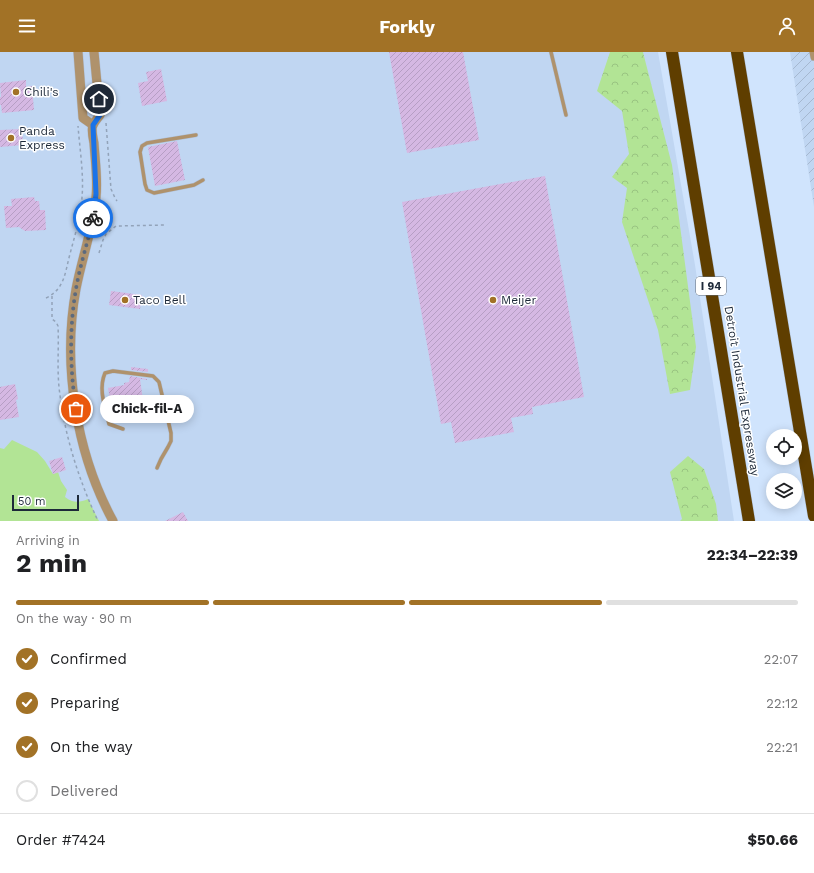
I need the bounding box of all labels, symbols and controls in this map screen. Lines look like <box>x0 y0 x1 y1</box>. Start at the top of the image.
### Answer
icon: menu <box>16 15 38 37</box>
icon: person <box>776 15 798 37</box>
text: Forkly <box>379 16 435 37</box>
pin <box>82 82 116 116</box>
place label: Chili's <box>24 85 59 99</box>
marker: Chili's <box>11 87 21 97</box>
icon: home <box>88 88 110 110</box>
place label: Panda Express <box>19 124 65 152</box>
marker: Panda Express <box>6 133 16 143</box>
courier <box>73 198 113 238</box>
icon: bike <box>82 207 104 229</box>
road number: I 94 <box>696 277 726 295</box>
place label: Taco Bell <box>133 293 186 307</box>
place label: Meijer <box>501 293 536 307</box>
marker: Taco Bell <box>120 295 130 305</box>
marker: Meijer <box>488 295 498 305</box>
street label: Detroit Industrial Expressway <box>722 305 763 478</box>
pin <box>59 392 93 426</box>
callout: Chick-fil-A <box>100 395 194 423</box>
icon: bag <box>65 398 87 420</box>
text: Chick-fil-A <box>112 401 182 416</box>
map controls <box>766 429 802 509</box>
button: locate <box>766 429 802 465</box>
button: layers <box>766 473 802 509</box>
scale bar <box>12 493 79 512</box>
text: 50 m <box>18 495 45 508</box>
text: Arriving in <box>16 533 80 548</box>
text: 22:34–22:39 <box>707 546 798 564</box>
text: 2 min <box>16 548 87 578</box>
text: On the way · 90 m <box>16 611 132 626</box>
icon: check <box>16 648 38 670</box>
text: Confirmed <box>50 650 127 668</box>
text: 22:07 <box>764 652 798 667</box>
icon: check <box>16 692 38 714</box>
text: Preparing <box>50 694 119 712</box>
text: 22:12 <box>766 696 798 711</box>
icon: check <box>16 736 38 758</box>
text: On the way <box>50 738 132 756</box>
text: 22:21 <box>766 740 798 755</box>
text: Delivered <box>50 782 118 800</box>
text: Order #7424 <box>16 831 106 849</box>
text: $50.66 <box>747 831 798 849</box>

